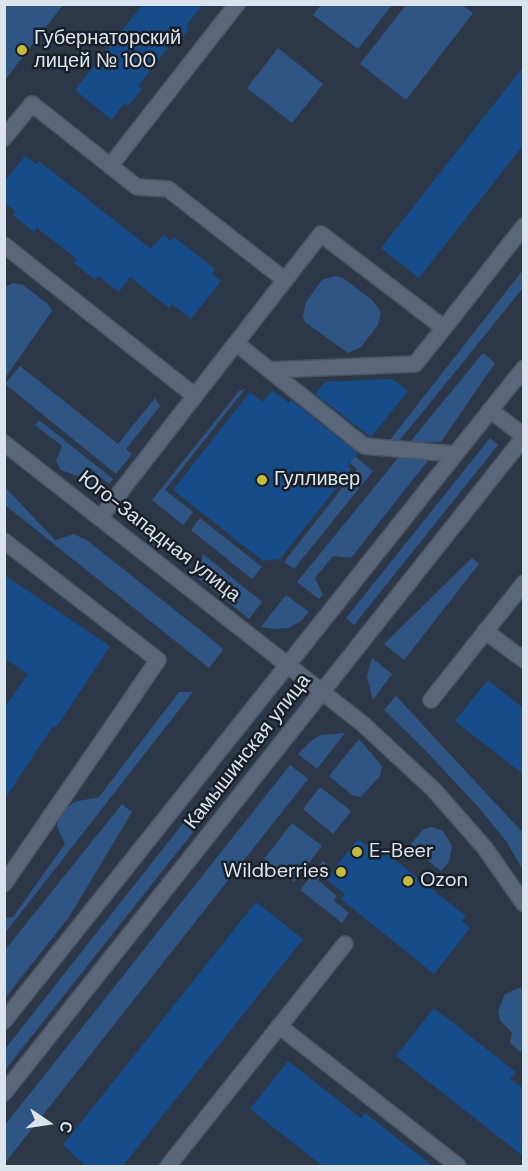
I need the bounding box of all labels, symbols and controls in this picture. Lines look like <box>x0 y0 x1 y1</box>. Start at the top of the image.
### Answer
place label: Губернаторский лицей № 100 <box>34 27 181 74</box>
marker: Губернаторский лицей № 100 <box>15 43 29 57</box>
street label: Юго-Западная улица <box>73 466 245 608</box>
place label: Гулливер <box>274 468 360 492</box>
marker: Гулливер <box>255 473 269 487</box>
street label: Камышинская улица <box>180 670 316 834</box>
place label: E-Beer <box>369 840 433 864</box>
marker: E-Beer <box>350 845 364 859</box>
place label: Wildberries <box>223 860 329 884</box>
marker: Wildberries <box>334 865 348 879</box>
place label: Ozon <box>420 869 468 893</box>
marker: Ozon <box>401 874 415 888</box>
north arrow <box>18 1093 78 1153</box>
text: С <box>54 1119 78 1135</box>

